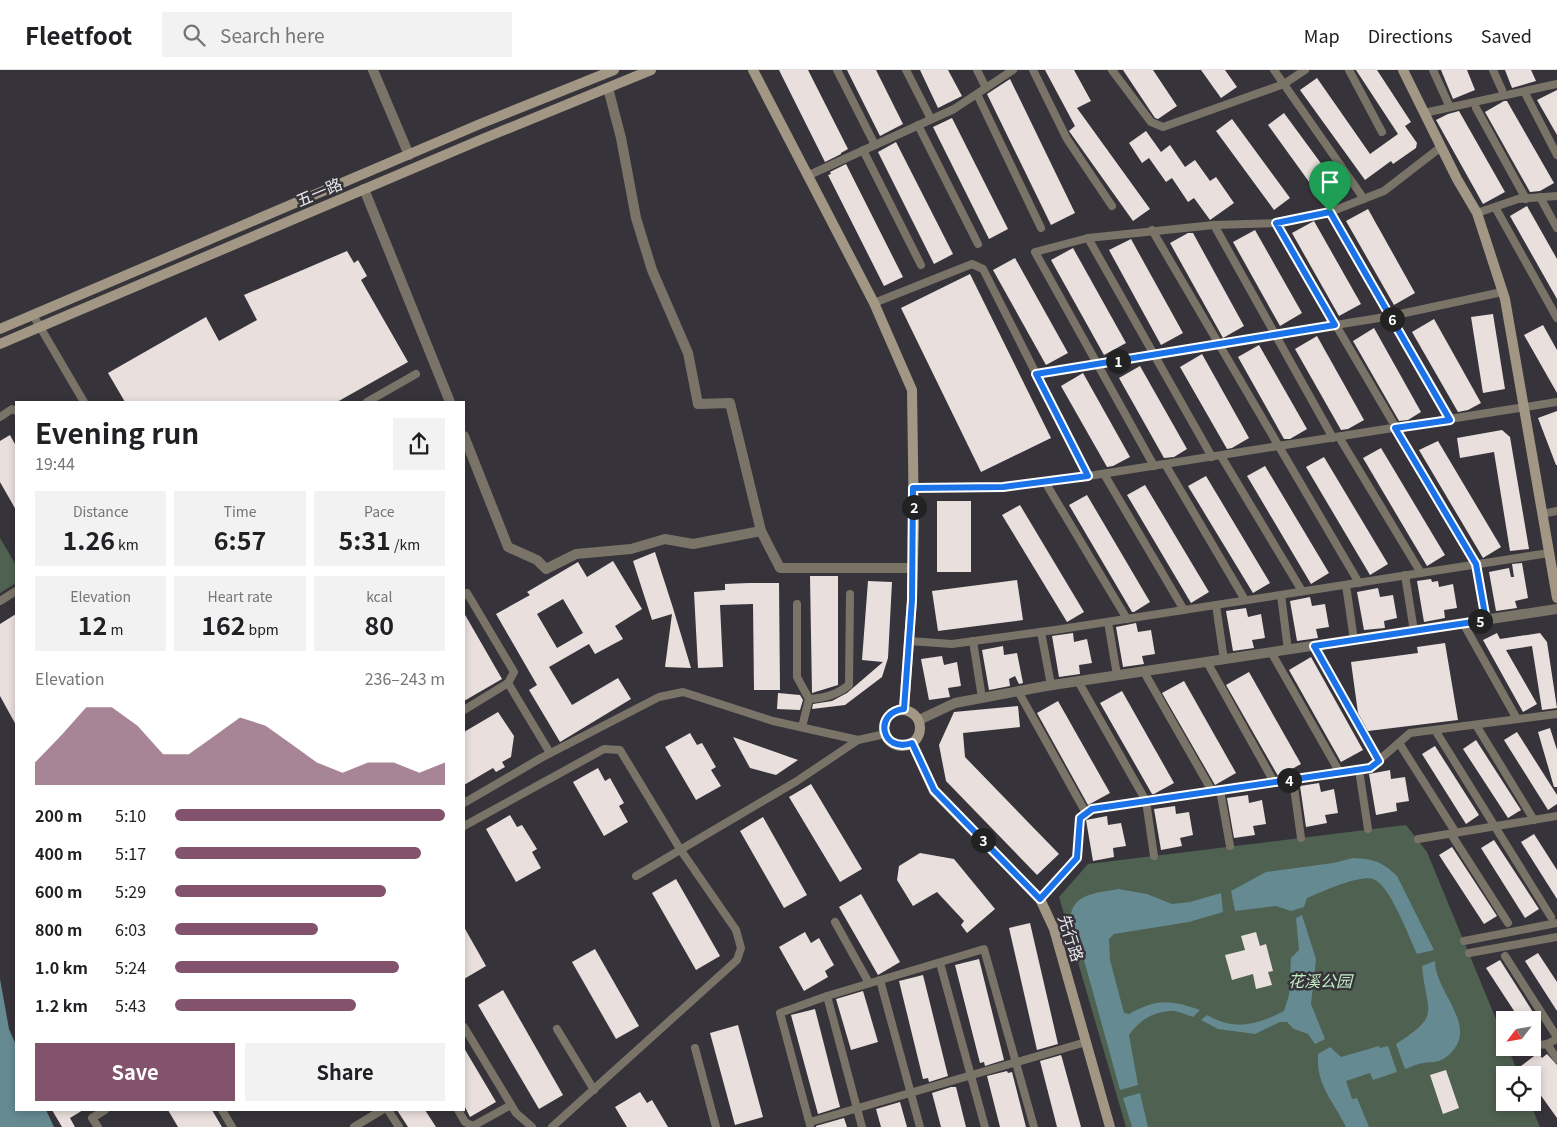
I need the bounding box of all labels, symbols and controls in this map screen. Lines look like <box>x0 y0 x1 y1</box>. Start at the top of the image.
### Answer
search box <box>162 12 512 57</box>
text: Fleetfoot <box>25 17 132 52</box>
icon: search <box>180 21 208 49</box>
text: Search here <box>220 21 325 48</box>
text: Map <box>1304 22 1340 48</box>
text: Directions <box>1368 22 1453 48</box>
text: Saved <box>1481 22 1532 48</box>
pin <box>1309 161 1351 212</box>
icon: arrive <box>1316 168 1344 196</box>
street label: 五一路 <box>292 171 345 212</box>
pin: 6 <box>1380 306 1404 332</box>
text: 6 <box>1388 309 1397 329</box>
pin: 1 <box>1106 348 1130 374</box>
text: 1 <box>1114 351 1123 371</box>
text: Evening run <box>35 412 199 452</box>
button: share <box>393 418 445 470</box>
text: 19:44 <box>35 451 75 475</box>
pin: 2 <box>902 494 926 520</box>
text: 2 <box>910 497 919 517</box>
text: Distance <box>73 501 128 521</box>
text: Time <box>224 501 256 521</box>
text: Pace <box>364 501 395 521</box>
text: 1.26 <box>63 521 115 557</box>
text: 6:57 <box>214 521 266 557</box>
text: 5:31 <box>338 521 391 557</box>
text: km <box>115 534 139 554</box>
text: /km <box>391 534 420 554</box>
text: Elevation <box>70 586 131 606</box>
text: Heart rate <box>208 586 272 606</box>
text: kcal <box>366 586 392 606</box>
text: 12 <box>78 606 107 642</box>
text: 162 <box>201 606 245 642</box>
text: 80 <box>365 606 394 642</box>
pin: 5 <box>1468 608 1492 634</box>
text: 5 <box>1476 611 1485 631</box>
text: m <box>107 619 123 639</box>
text: bpm <box>245 619 279 639</box>
text: Elevation <box>35 666 104 690</box>
text: 236–243 m <box>365 666 445 690</box>
pin: 4 <box>1276 768 1302 792</box>
text: 4 <box>1285 770 1294 790</box>
text: 200 m <box>35 803 82 827</box>
text: 5:10 <box>115 803 146 827</box>
pin: 3 <box>970 828 996 852</box>
text: 3 <box>979 830 988 850</box>
text: 400 m <box>35 841 82 865</box>
text: 5:17 <box>115 841 146 865</box>
text: 600 m <box>35 879 82 903</box>
text: 5:29 <box>115 879 146 903</box>
street label: 先行路 <box>1053 911 1091 964</box>
text: 800 m <box>35 917 82 941</box>
text: 6:03 <box>115 917 146 941</box>
text: 1.0 km <box>35 955 88 979</box>
text: 5:24 <box>115 955 146 979</box>
park label: 花溪公园 <box>1288 968 1354 992</box>
text: 1.2 km <box>35 993 88 1017</box>
text: 5:43 <box>115 993 146 1017</box>
north arrow <box>1496 1011 1541 1056</box>
map controls <box>1496 1011 1541 1111</box>
button: Save <box>35 1043 235 1101</box>
button: Share <box>245 1043 445 1101</box>
button: locate <box>1496 1066 1541 1111</box>

